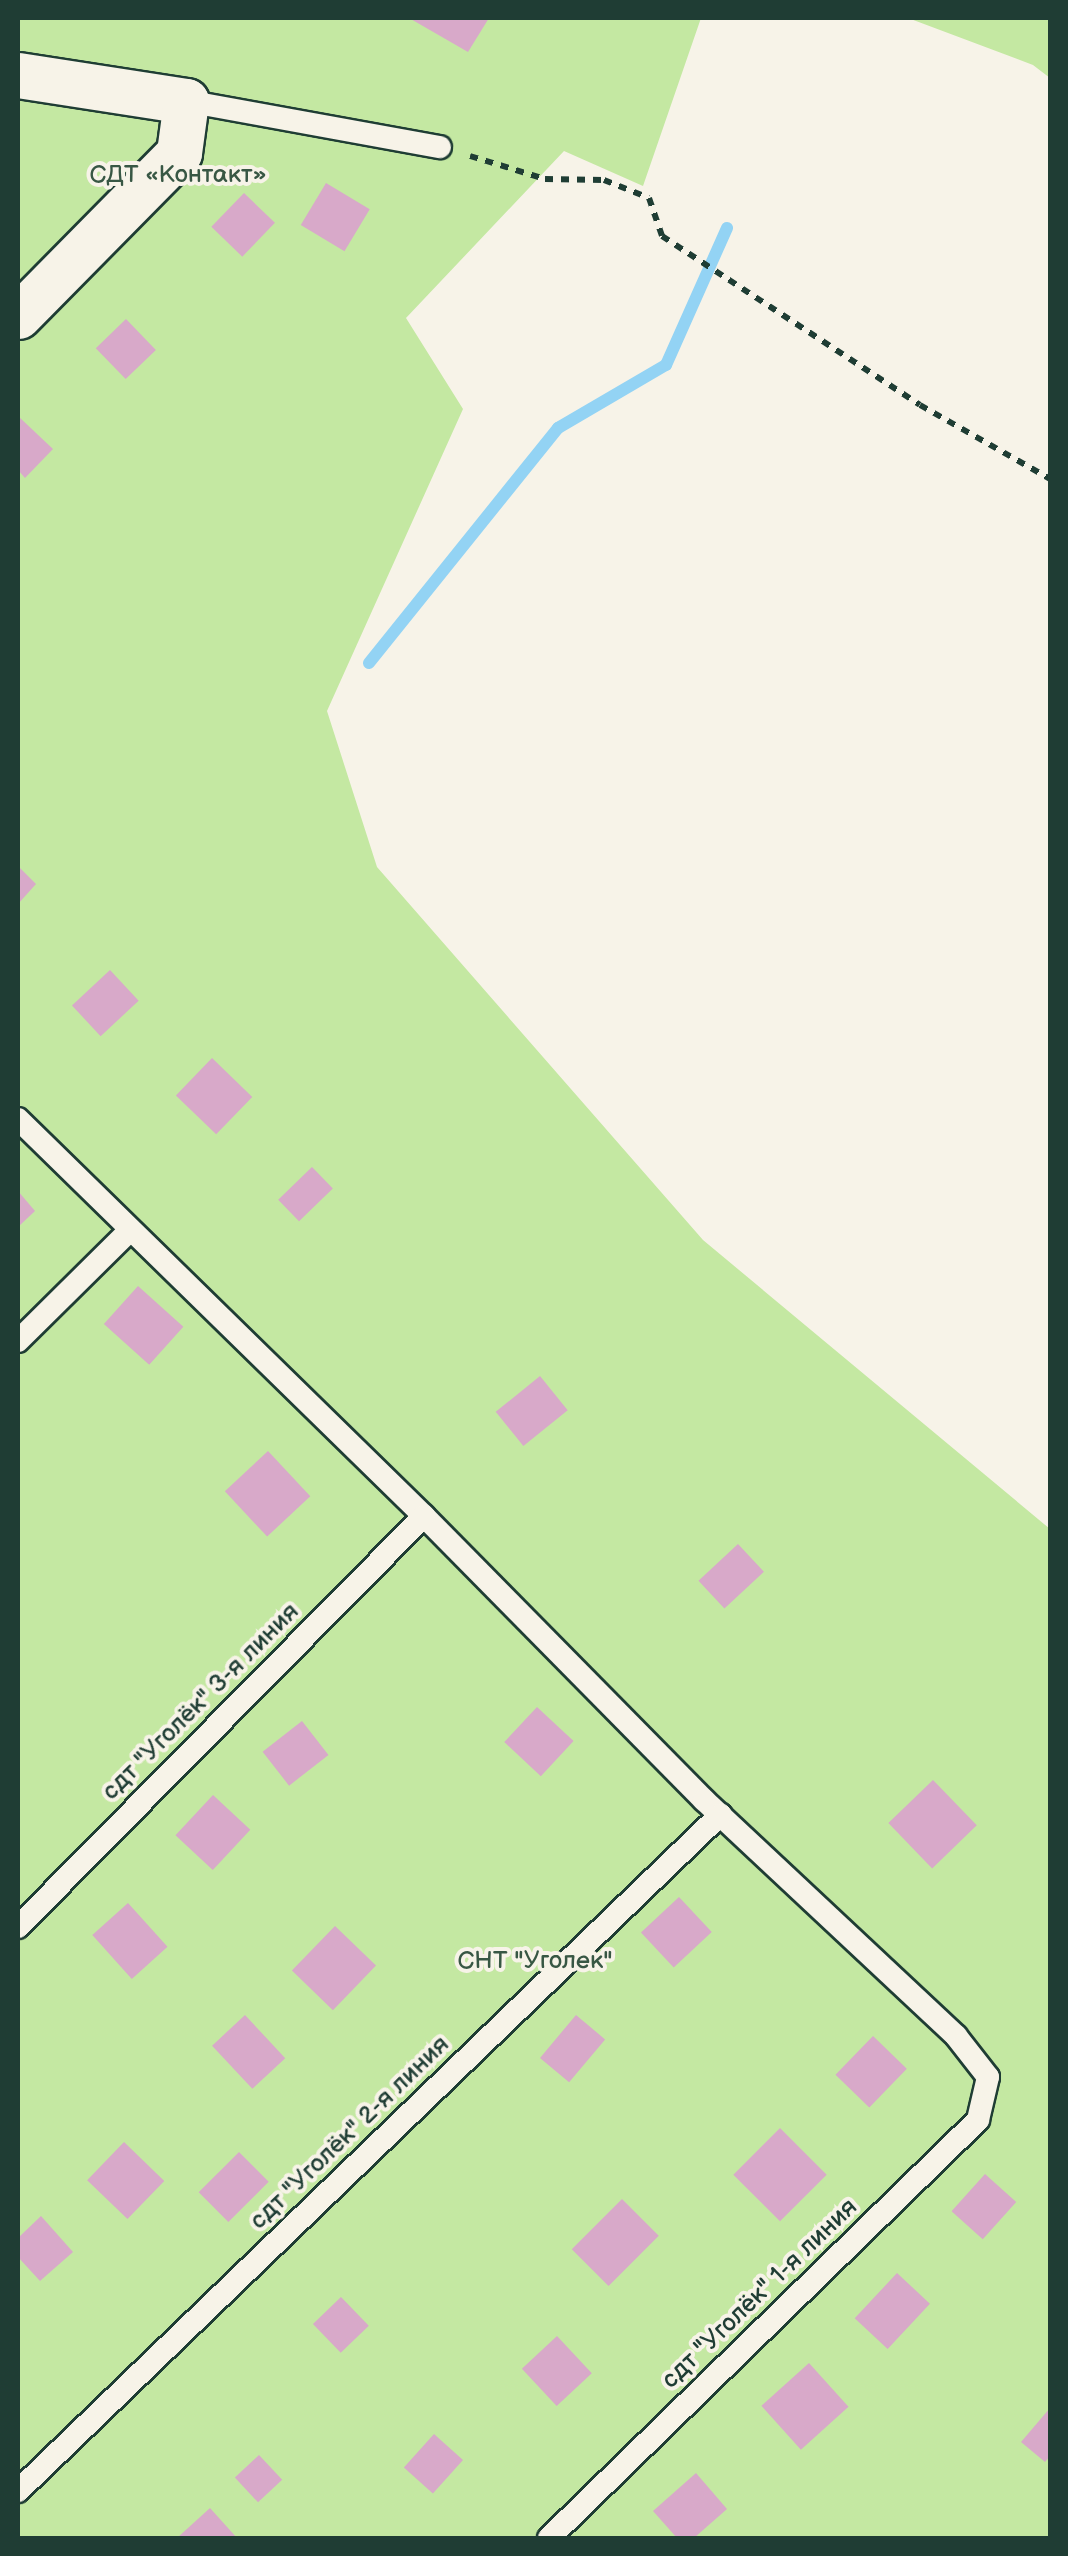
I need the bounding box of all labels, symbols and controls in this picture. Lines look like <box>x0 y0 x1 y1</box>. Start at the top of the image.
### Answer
park label: СДТ «Контакт» <box>89 160 267 190</box>
street label: сдт "Уголёк" 3-я линия <box>96 1597 306 1807</box>
park label: СНТ "Уголек" <box>457 1946 613 1976</box>
street label: сдт "Уголёк" 2-я линия <box>244 2030 456 2236</box>
street label: сдт "Уголёк" 1-я линия <box>656 2193 864 2395</box>

